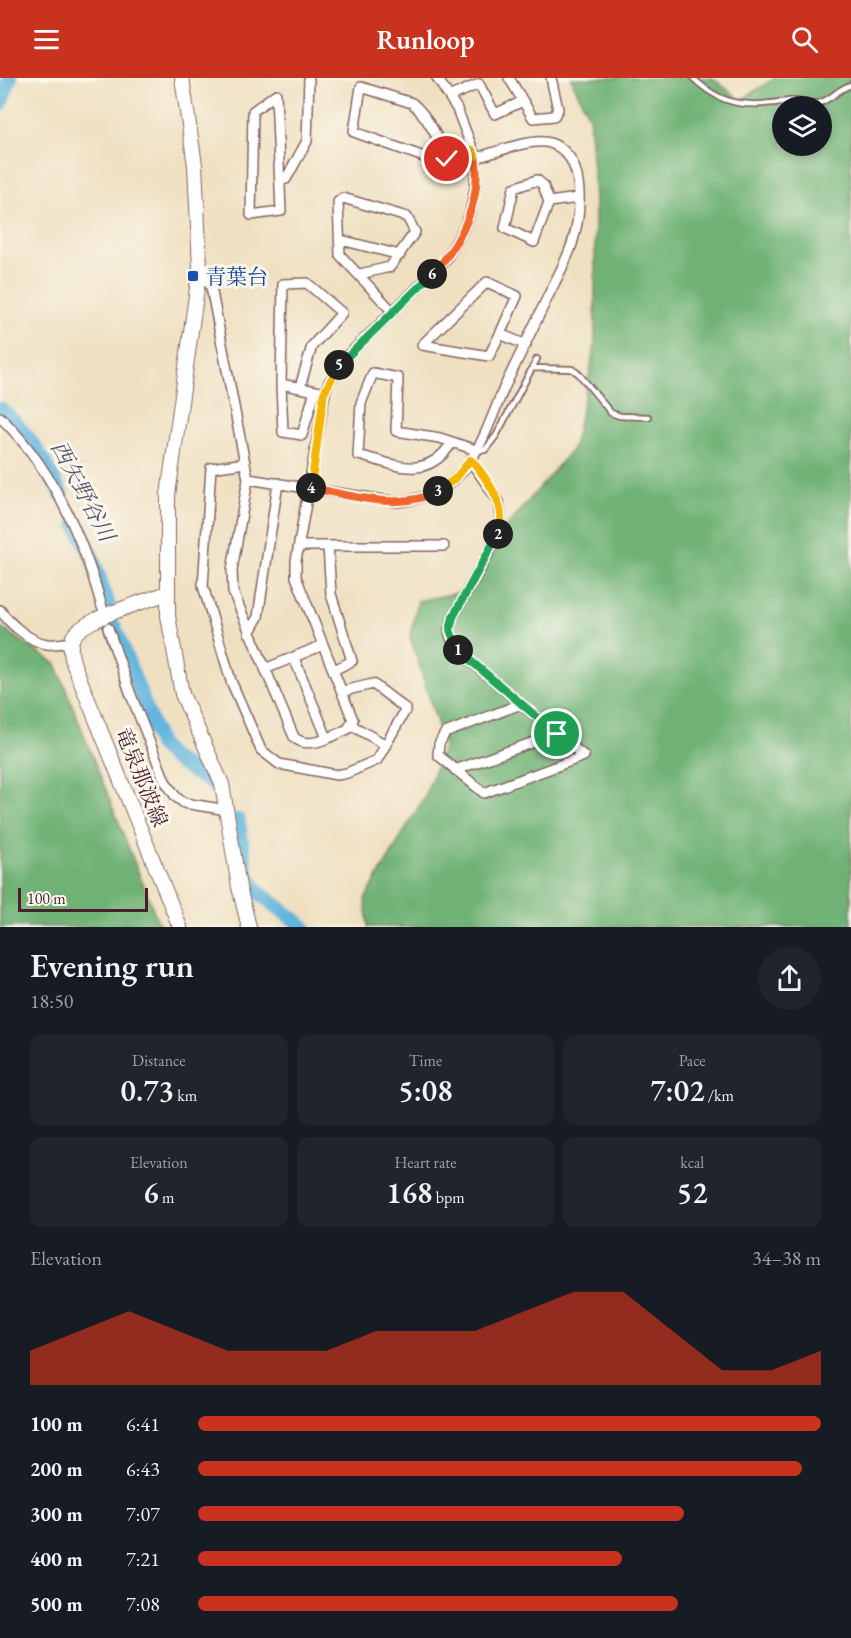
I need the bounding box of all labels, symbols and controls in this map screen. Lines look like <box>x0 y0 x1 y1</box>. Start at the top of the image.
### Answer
text: Runloop <box>377 22 474 57</box>
icon: menu <box>30 23 63 56</box>
icon: search <box>788 23 821 56</box>
map controls <box>772 96 832 156</box>
button: layers <box>772 96 832 156</box>
pin <box>421 133 472 184</box>
icon: check <box>430 142 463 175</box>
pin: 6 <box>417 259 447 289</box>
place label: 青葉台 <box>205 263 268 290</box>
text: 6 <box>428 263 436 284</box>
marker: 青葉台 <box>186 269 200 283</box>
pin: 5 <box>324 350 354 380</box>
text: 5 <box>335 354 343 375</box>
water label: 西矢野谷川 <box>44 436 123 548</box>
pin: 4 <box>296 473 326 503</box>
pin: 3 <box>423 476 453 506</box>
text: 4 <box>307 477 315 498</box>
text: 3 <box>434 480 442 501</box>
pin: 2 <box>483 519 513 549</box>
text: 2 <box>494 523 502 544</box>
pin: 1 <box>443 635 473 665</box>
text: 1 <box>454 639 462 660</box>
pin <box>531 708 582 759</box>
icon: arrive <box>540 717 573 750</box>
street label: 竜泉那波線 <box>110 723 174 831</box>
scale bar <box>18 885 148 912</box>
text: 100 m <box>27 888 66 909</box>
text: Evening run <box>30 944 194 987</box>
button: share <box>758 947 821 1010</box>
text: 18:50 <box>30 988 73 1014</box>
text: Distance <box>132 1050 186 1071</box>
text: Time <box>409 1050 442 1071</box>
text: Pace <box>679 1050 706 1071</box>
text: 0.73 <box>121 1071 174 1110</box>
text: 5:08 <box>398 1071 453 1110</box>
text: 7:02 <box>650 1071 705 1110</box>
text: km <box>174 1085 197 1106</box>
text: /km <box>705 1085 734 1106</box>
text: Elevation <box>130 1152 188 1173</box>
text: Heart rate <box>394 1152 457 1173</box>
text: kcal <box>680 1152 704 1173</box>
text: 6 <box>143 1173 159 1212</box>
text: 168 <box>386 1173 432 1212</box>
text: 52 <box>677 1173 708 1212</box>
text: m <box>159 1187 174 1208</box>
text: bpm <box>432 1187 465 1208</box>
text: Elevation <box>30 1245 102 1271</box>
text: 34–38 m <box>752 1245 821 1271</box>
text: 100 m <box>30 1411 83 1437</box>
text: 6:41 <box>126 1411 160 1437</box>
text: 200 m <box>30 1456 83 1482</box>
text: 6:43 <box>126 1456 160 1482</box>
text: 300 m <box>30 1501 83 1527</box>
text: 7:07 <box>126 1501 160 1527</box>
text: 400 m <box>30 1546 83 1572</box>
text: 7:21 <box>126 1546 160 1572</box>
text: 500 m <box>30 1591 83 1617</box>
text: 7:08 <box>126 1591 160 1617</box>

